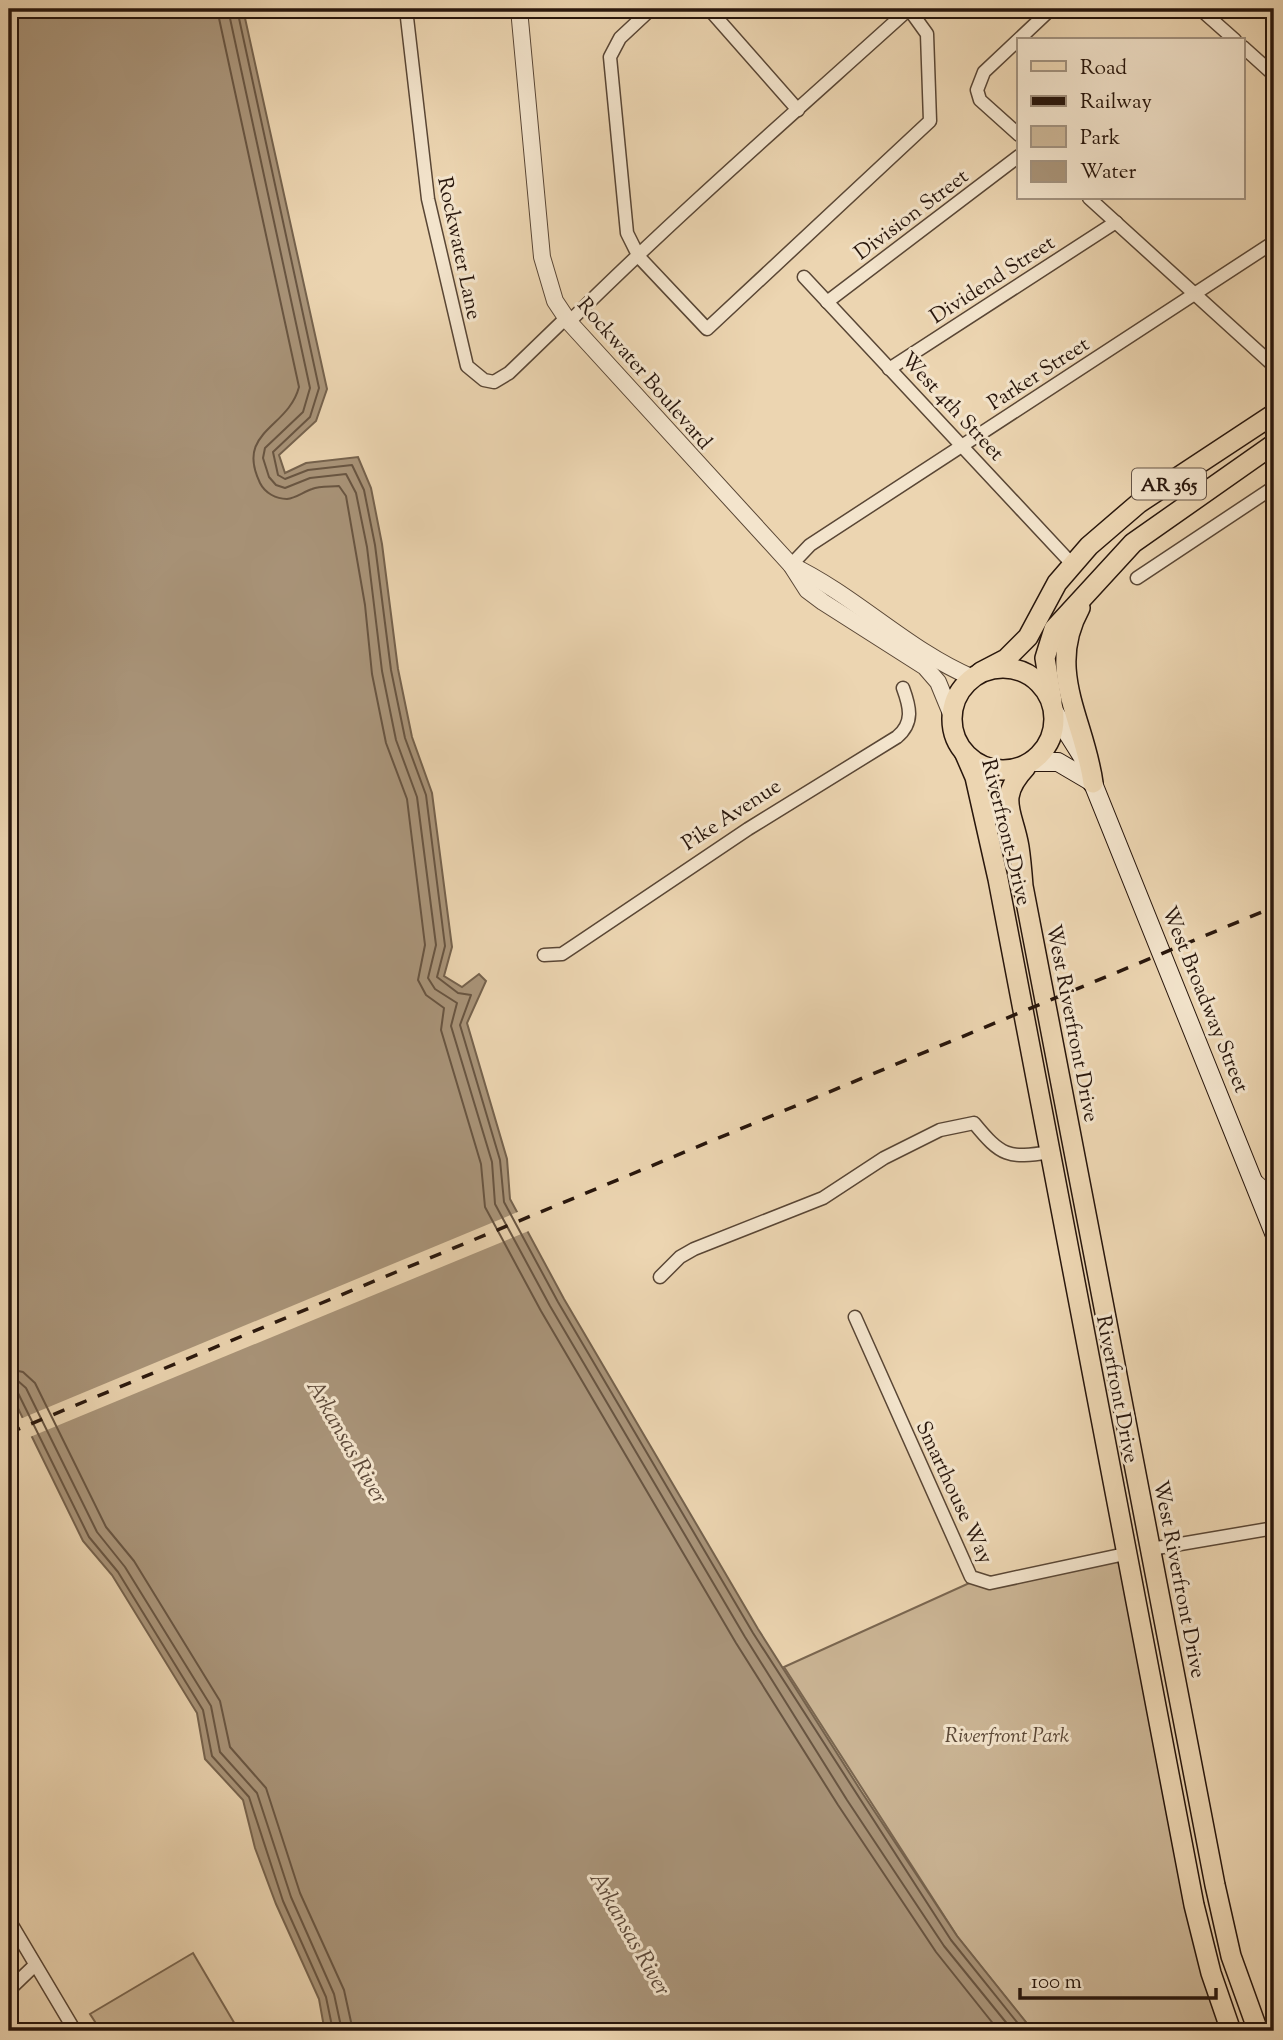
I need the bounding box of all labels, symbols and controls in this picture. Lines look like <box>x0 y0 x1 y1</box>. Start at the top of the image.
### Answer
legend <box>1017 38 1244 200</box>
text: Road <box>1080 54 1127 84</box>
text: Railway <box>1080 88 1152 118</box>
text: Park <box>1080 124 1121 154</box>
text: Water <box>1080 158 1137 188</box>
street label: Division Street <box>849 163 976 269</box>
street label: Rockwater Lane <box>428 174 488 323</box>
street label: Dividend Street <box>925 229 1061 332</box>
street label: Rockwater Boulevard <box>569 292 718 457</box>
street label: Parker Street <box>982 330 1096 419</box>
street label: West 4th Street <box>893 346 1010 469</box>
road number: AR 365 <box>1132 468 1206 499</box>
street label: Riverfront Drive <box>972 756 1038 909</box>
street label: Pike Avenue <box>677 772 788 859</box>
street label: West Broadway Street <box>1153 902 1255 1098</box>
street label: West Riverfront Drive <box>1037 922 1105 1125</box>
street label: Riverfront Drive <box>1087 1313 1145 1466</box>
water label: Arkansas River <box>297 1374 395 1510</box>
street label: Smarthouse Way <box>907 1417 1000 1570</box>
street label: West Riverfront Drive <box>1144 1478 1212 1681</box>
park label: Riverfront Park <box>945 1722 1070 1752</box>
water label: Arkansas River <box>580 1866 678 2002</box>
scale bar <box>1020 1956 1216 2000</box>
text: 100 m <box>1031 1968 1082 1998</box>

